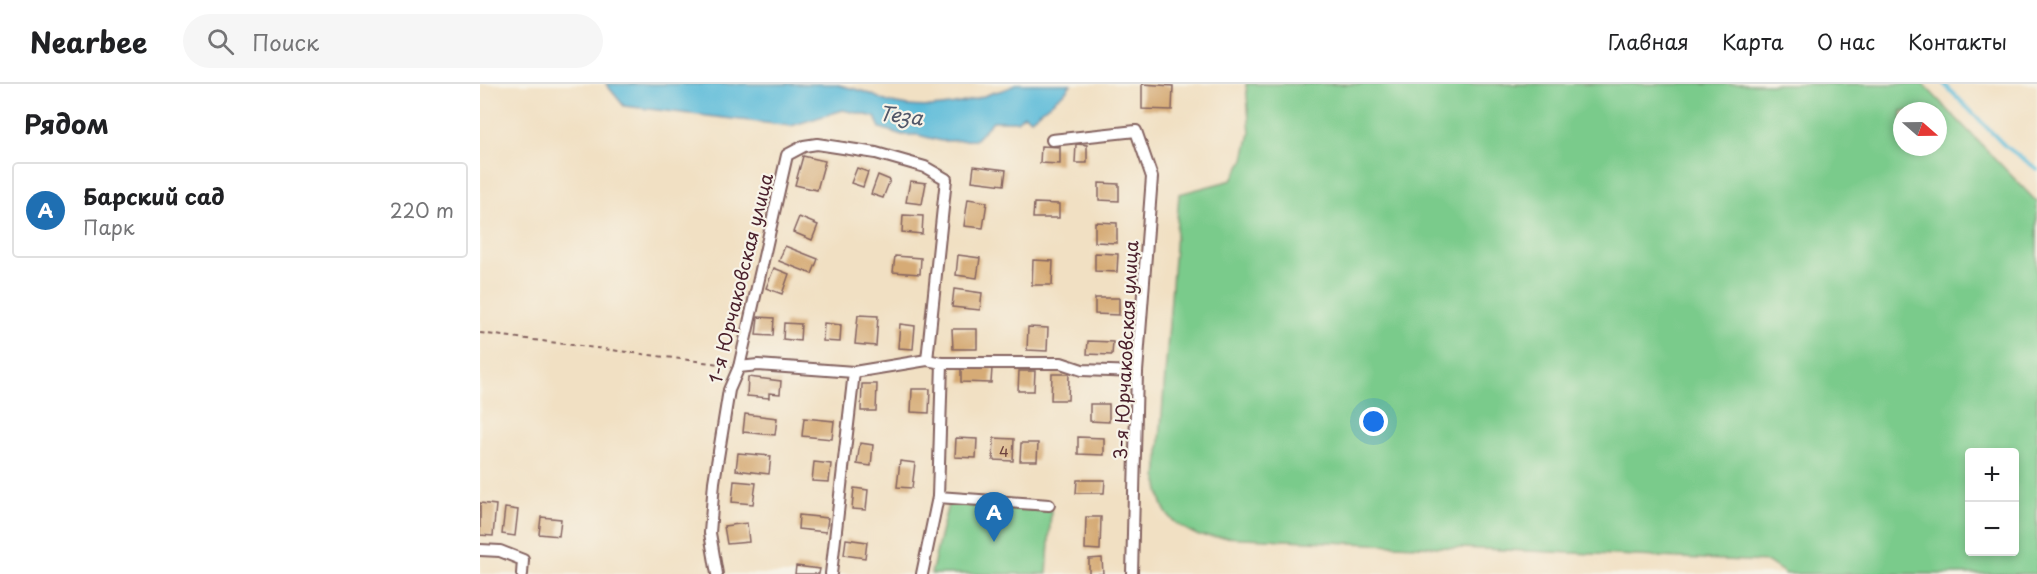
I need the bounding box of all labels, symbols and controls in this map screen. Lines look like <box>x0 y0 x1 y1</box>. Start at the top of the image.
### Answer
search box <box>183 14 603 68</box>
text: Nearbee <box>30 20 147 63</box>
icon: search <box>204 25 237 58</box>
text: Поиск <box>252 25 319 58</box>
text: Главная <box>1608 25 1689 57</box>
text: Карта <box>1722 25 1784 57</box>
text: О нас <box>1817 25 1875 57</box>
text: Контакты <box>1908 25 2007 57</box>
water label: Теза <box>877 97 925 133</box>
north arrow <box>1893 102 1947 156</box>
text: Рядом <box>24 104 109 143</box>
street label: 1-я Юрчаковская улица <box>701 169 779 386</box>
text: Барский сад <box>83 179 225 212</box>
text: A <box>38 195 53 225</box>
text: 220 m <box>390 195 454 225</box>
text: Парк <box>83 212 135 242</box>
street label: 3-я Юрчаковская улица <box>1106 239 1144 460</box>
your location <box>1359 407 1388 436</box>
house number: 4 <box>999 439 1009 462</box>
map controls <box>1965 448 2019 556</box>
button: + <box>1965 448 2019 502</box>
pin: A <box>974 492 1014 542</box>
button: − <box>1965 502 2019 556</box>

